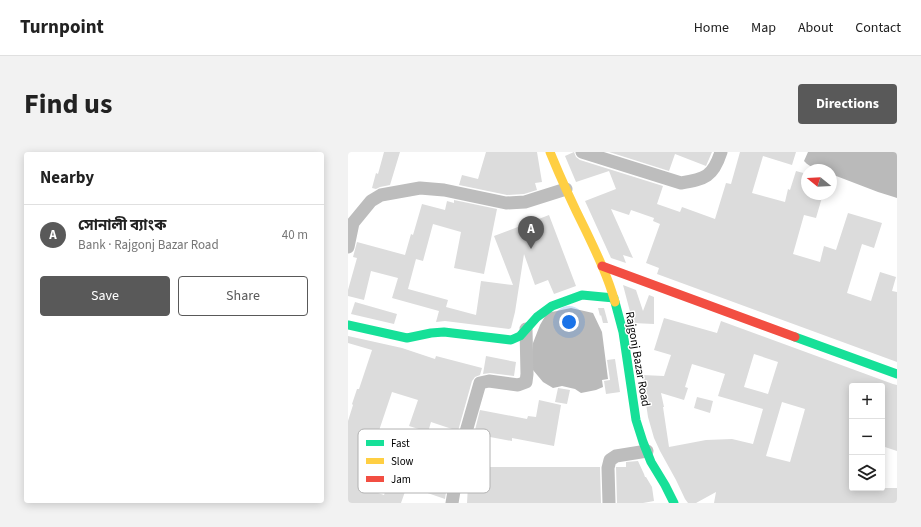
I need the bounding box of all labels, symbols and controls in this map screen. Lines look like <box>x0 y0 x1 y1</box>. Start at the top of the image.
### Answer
text: Turnpoint <box>20 14 104 41</box>
text: Home <box>694 18 729 38</box>
text: Map <box>751 18 776 38</box>
text: About <box>798 18 833 38</box>
text: Contact <box>855 18 901 38</box>
text: Find us <box>24 84 112 124</box>
button: Directions <box>798 84 897 124</box>
north arrow <box>801 164 837 200</box>
text: Nearby <box>40 166 94 190</box>
text: সোনালী ব্যাংক <box>78 215 167 236</box>
pin: A <box>518 216 544 249</box>
text: A <box>49 226 57 244</box>
text: 40 m <box>282 226 308 244</box>
text: Bank · Rajgonj Bazar Road <box>78 236 219 254</box>
button: Save <box>40 276 170 316</box>
button: Share <box>178 276 308 316</box>
street label: Rajgonj Bazar Road <box>621 310 654 408</box>
your location <box>559 312 579 332</box>
map controls <box>849 383 885 491</box>
button: + <box>849 383 885 419</box>
button: − <box>849 419 885 455</box>
legend <box>358 429 490 493</box>
text: Fast <box>391 436 410 451</box>
text: Slow <box>391 454 414 469</box>
button: layers <box>849 455 885 491</box>
text: Jam <box>391 472 411 487</box>

